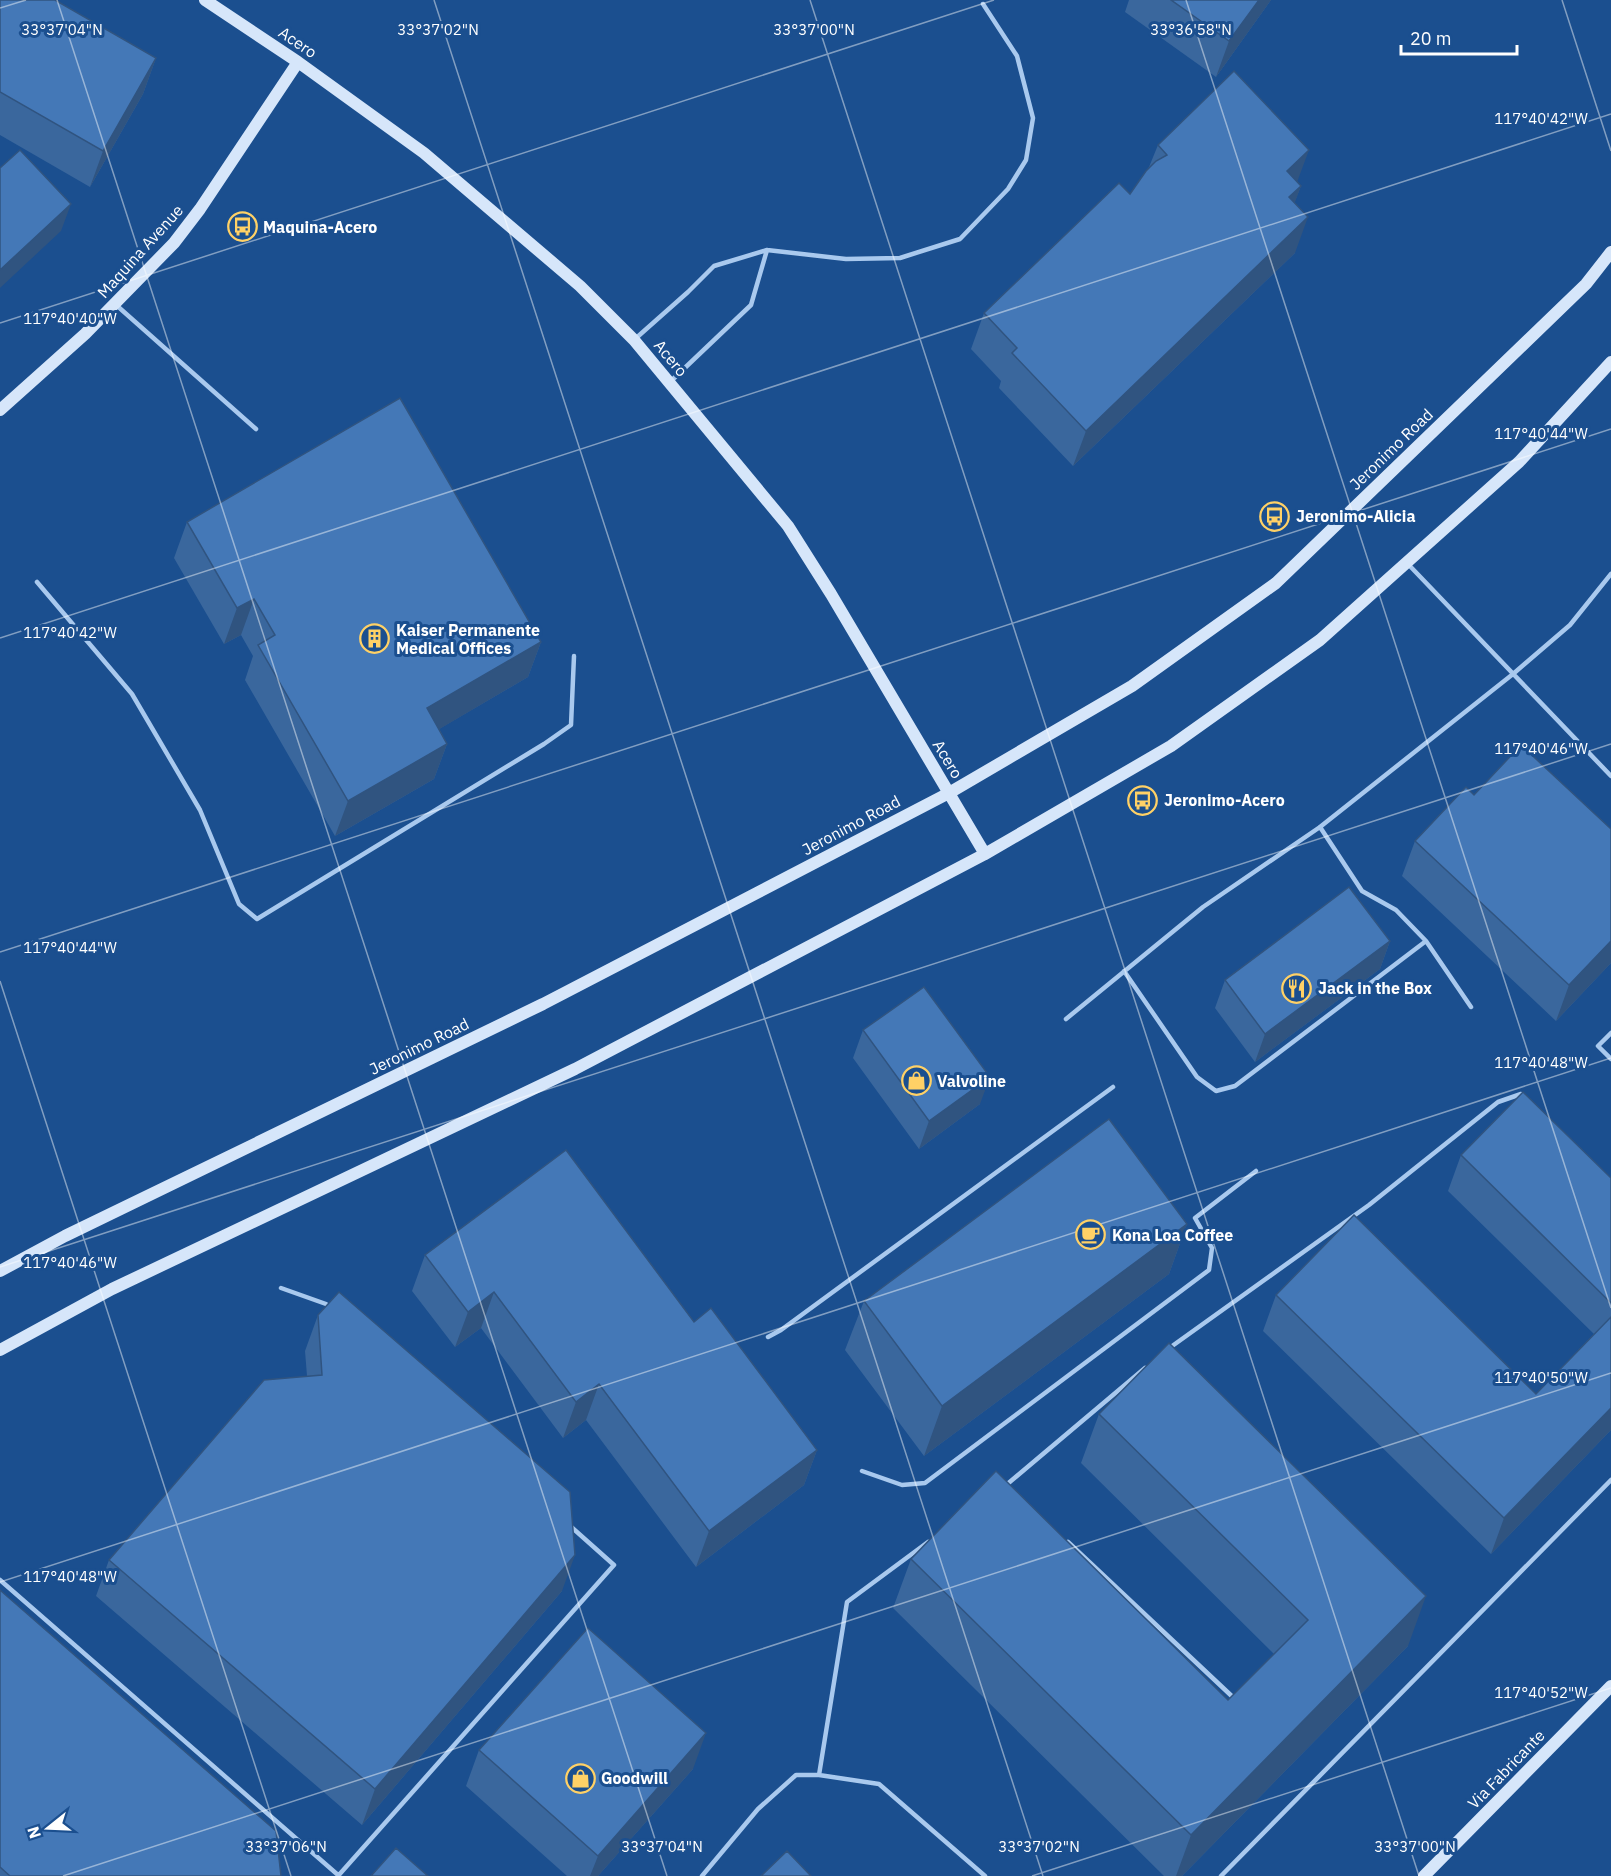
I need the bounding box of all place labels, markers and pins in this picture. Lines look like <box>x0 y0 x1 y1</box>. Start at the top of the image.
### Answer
bus stop icon: Maquina-Acero <box>226 211 258 243</box>
place label: Maquina-Acero <box>263 217 377 237</box>
bus stop icon: Jeronimo-Alicia <box>1259 500 1291 532</box>
place label: Jeronimo-Alicia <box>1296 506 1416 526</box>
place label: Kaiser Permanente Medical Offices <box>396 620 540 658</box>
building icon: Kaiser Permanente Medical Offices <box>359 623 391 655</box>
bus stop icon: Jeronimo-Acero <box>1127 784 1159 816</box>
place label: Jeronimo-Acero <box>1164 790 1285 810</box>
restaurant icon: Jack in the Box <box>1281 972 1313 1004</box>
place label: Jack in the Box <box>1318 978 1432 998</box>
shop icon: Valvoline <box>900 1065 932 1097</box>
place label: Valvoline <box>937 1071 1006 1091</box>
cafe icon: Kona Loa Coffee <box>1075 1219 1107 1251</box>
place label: Kona Loa Coffee <box>1112 1225 1233 1245</box>
shop icon: Goodwill <box>564 1762 596 1794</box>
place label: Goodwill <box>601 1768 668 1788</box>

